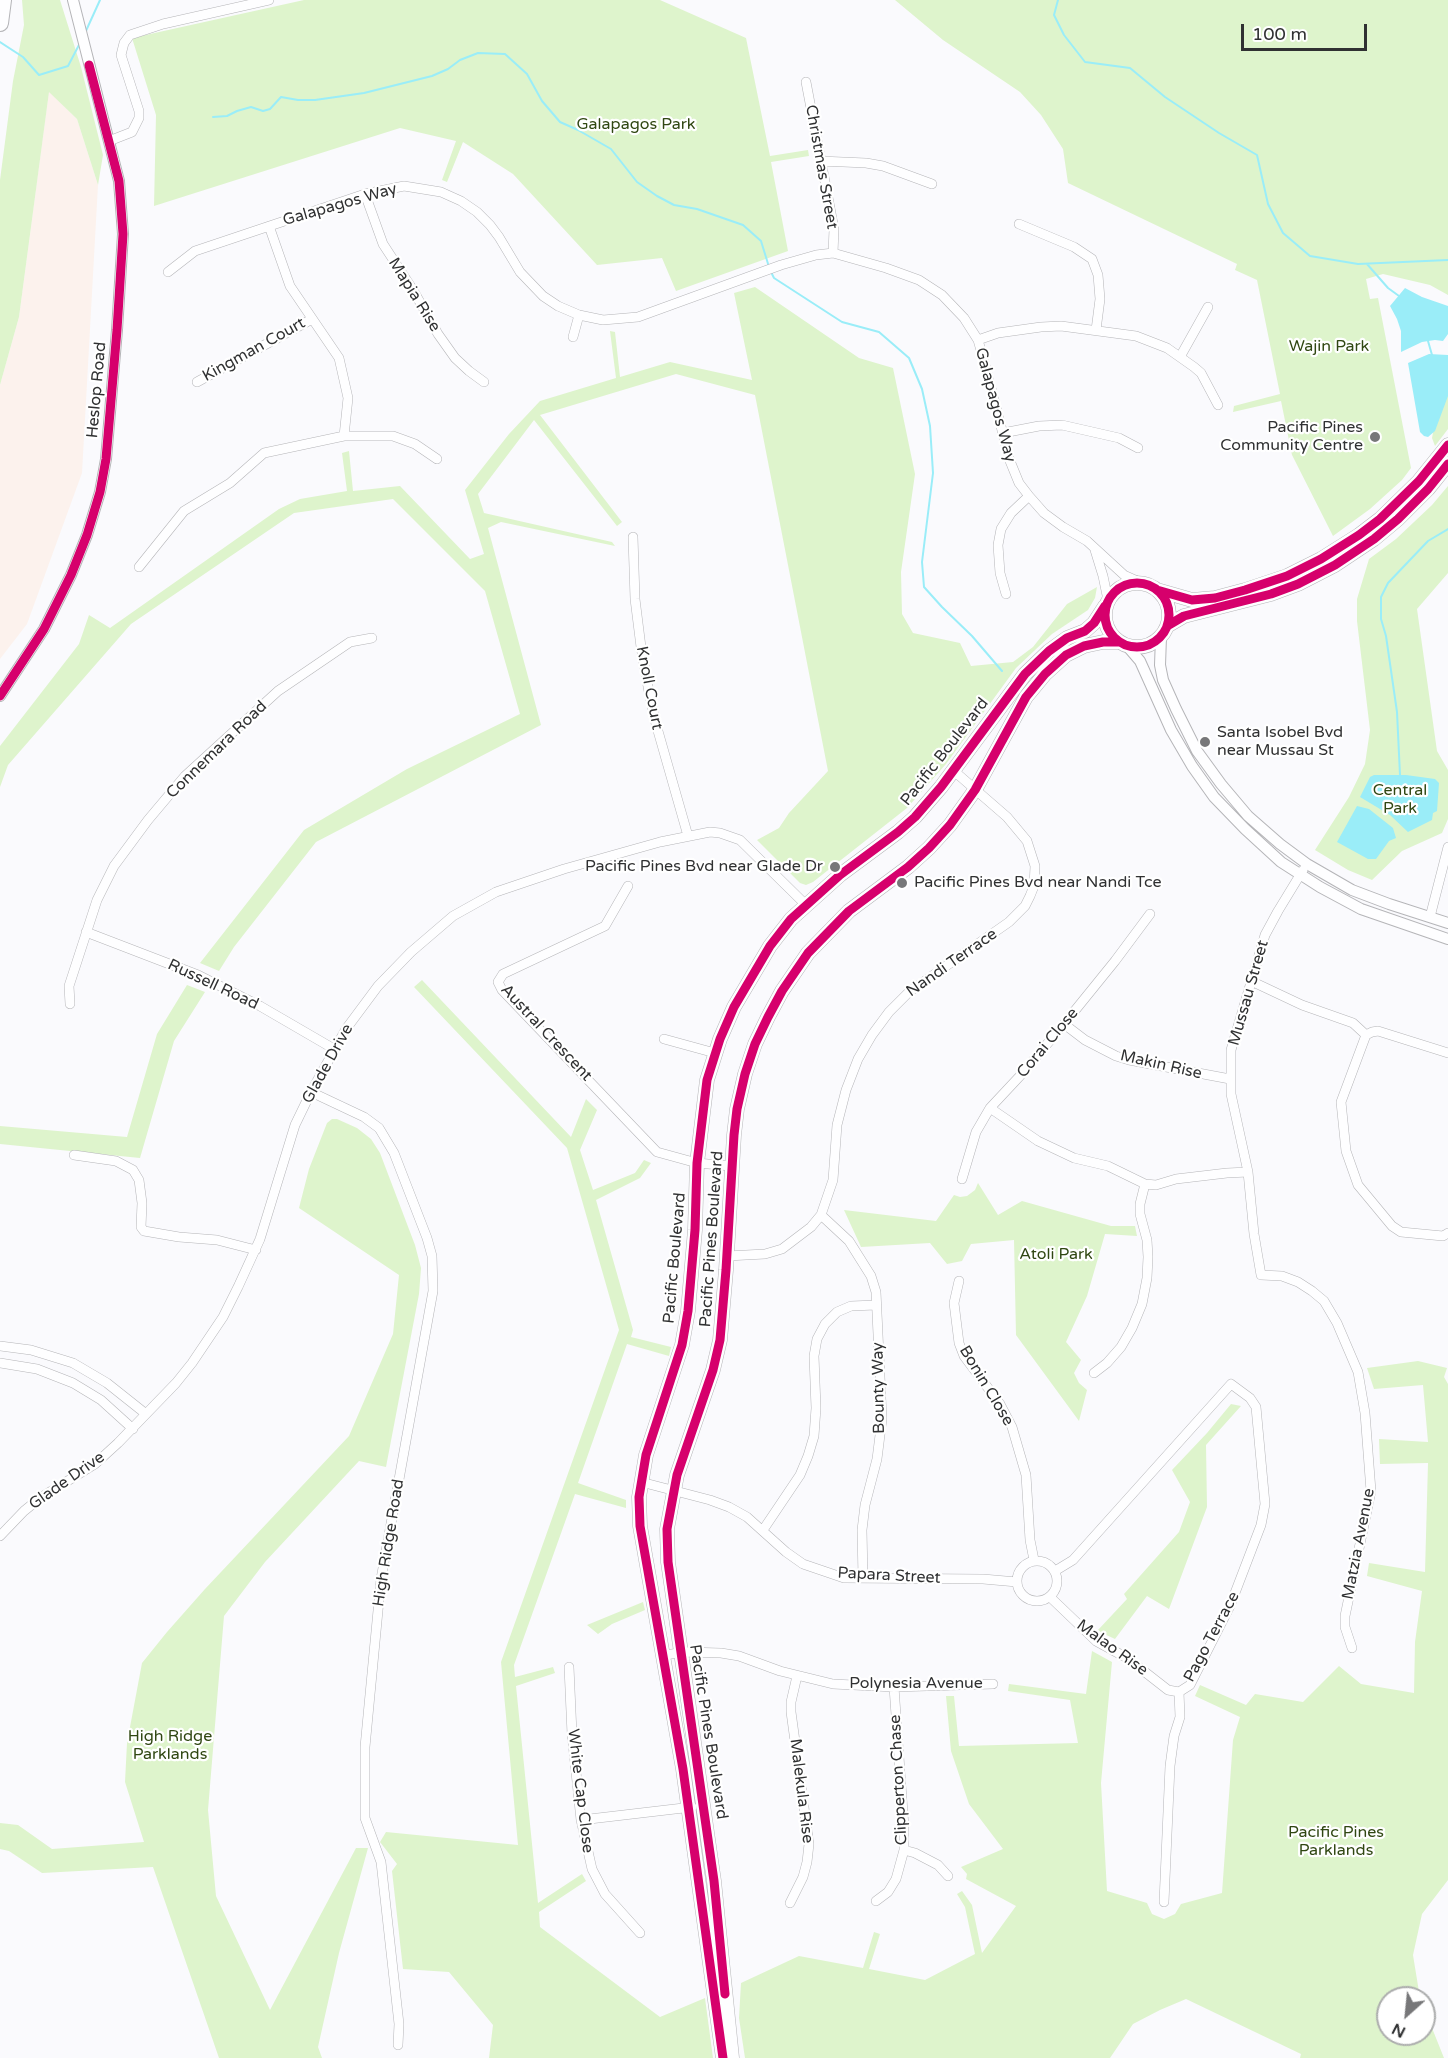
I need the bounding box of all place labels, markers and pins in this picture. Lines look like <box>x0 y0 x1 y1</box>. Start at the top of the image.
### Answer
place label: Pacific Pines Community Centre <box>1220 418 1363 456</box>
marker: Pacific Pines Community Centre <box>1368 430 1382 444</box>
place label: Santa Isobel Bvd near Mussau St <box>1217 723 1343 761</box>
marker: Santa Isobel Bvd near Mussau St <box>1198 735 1212 749</box>
place label: Pacific Pines Bvd near Glade Dr <box>585 857 823 877</box>
marker: Pacific Pines Bvd near Glade Dr <box>828 860 842 874</box>
place label: Pacific Pines Bvd near Nandi Tce <box>914 873 1162 893</box>
marker: Pacific Pines Bvd near Nandi Tce <box>895 876 909 890</box>

